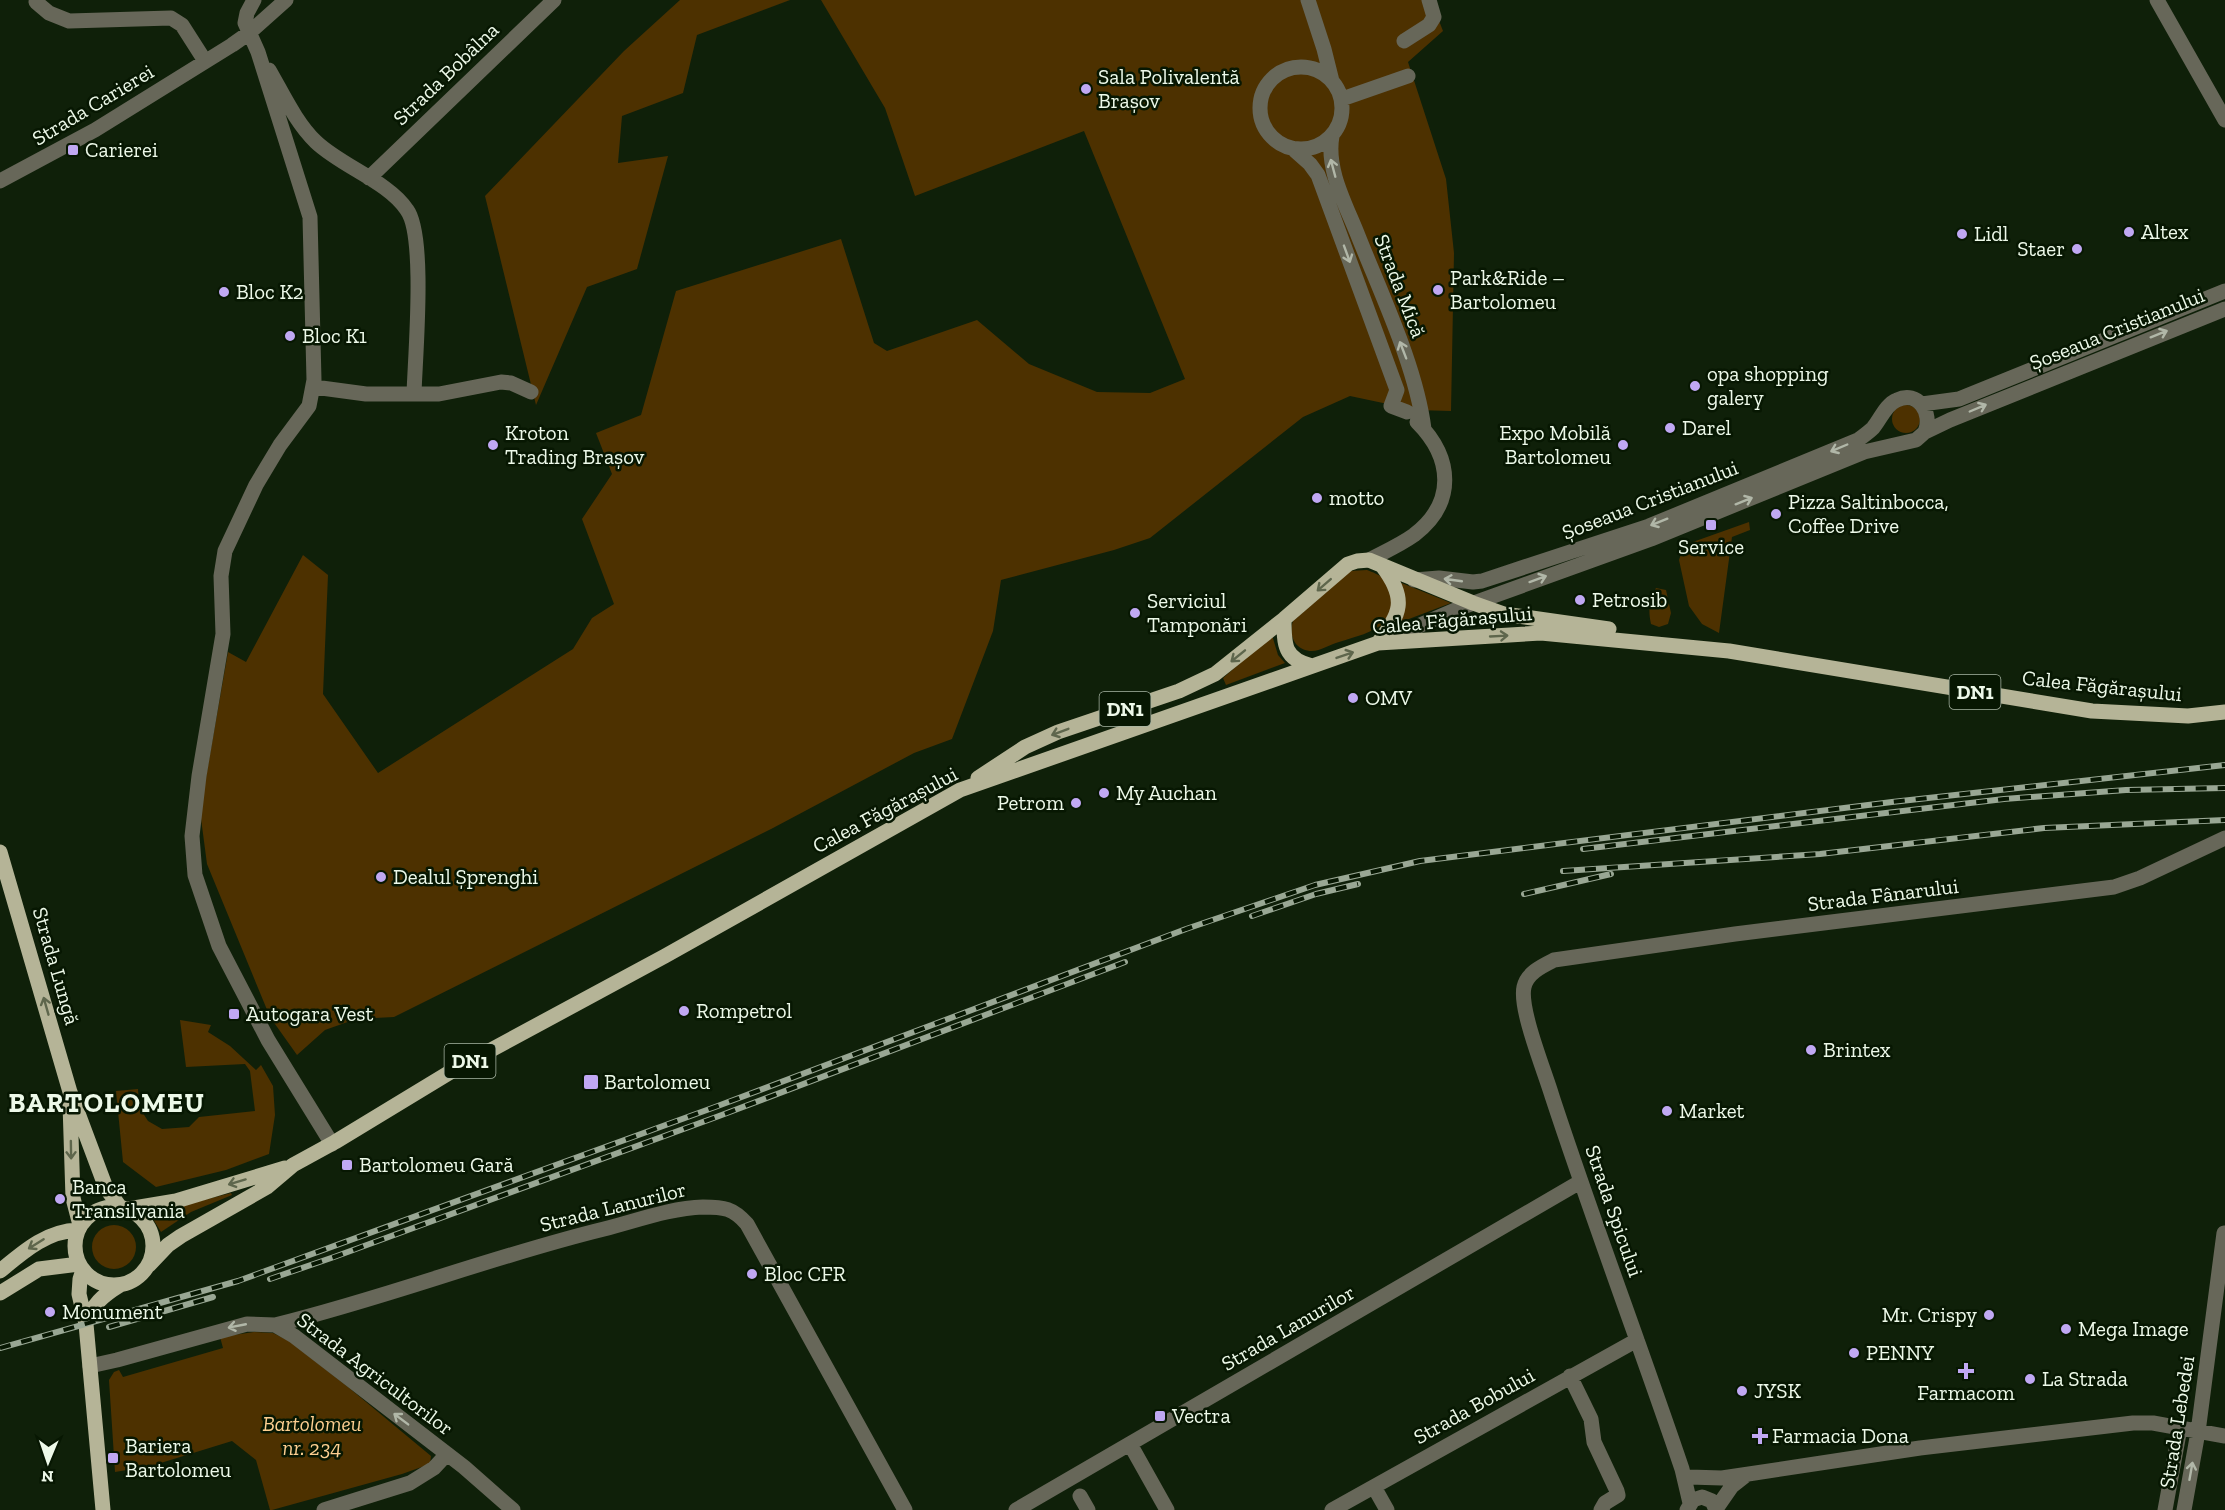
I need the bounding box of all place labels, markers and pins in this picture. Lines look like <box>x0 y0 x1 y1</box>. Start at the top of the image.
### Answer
place label: Sala Polivalentă Brașov <box>1098 64 1240 113</box>
marker: Sala Polivalentă Brașov <box>1079 82 1093 96</box>
place label: Carierei <box>85 137 158 163</box>
marker: Carierei <box>66 143 80 157</box>
place label: Altex <box>2141 219 2189 244</box>
place label: Lidl <box>1974 221 2009 246</box>
marker: Altex <box>2122 225 2136 239</box>
marker: Lidl <box>1955 227 1969 241</box>
place label: Staer <box>2017 236 2065 261</box>
marker: Staer <box>2070 242 2084 256</box>
place label: Park&Ride – Bartolomeu <box>1450 265 1565 314</box>
place label: Bloc K2 <box>236 279 304 304</box>
marker: Park&Ride – Bartolomeu <box>1431 283 1445 297</box>
marker: Bloc K2 <box>217 285 231 299</box>
place label: Bloc K1 <box>302 323 367 348</box>
marker: Bloc K1 <box>283 329 297 343</box>
place label: opa shopping galery <box>1707 361 1829 410</box>
marker: opa shopping galery <box>1688 379 1702 393</box>
place label: Darel <box>1682 415 1732 440</box>
place label: Kroton Trading Brașov <box>505 420 645 469</box>
place label: Expo Mobilă Bartolomeu <box>1499 420 1611 469</box>
marker: Darel <box>1663 421 1677 435</box>
marker: Kroton Trading Brașov <box>486 438 500 452</box>
marker: Expo Mobilă Bartolomeu <box>1616 438 1630 452</box>
place label: motto <box>1329 485 1384 510</box>
place label: Pizza Saltinbocca, Coffee Drive <box>1788 489 1949 538</box>
marker: motto <box>1310 491 1324 505</box>
marker: Pizza Saltinbocca, Coffee Drive <box>1769 507 1783 521</box>
marker: Service <box>1704 518 1718 532</box>
place label: Service <box>1678 534 1744 559</box>
place label: Petrosib <box>1592 587 1667 612</box>
place label: Serviciul Tamponări <box>1147 588 1247 637</box>
marker: Petrosib <box>1573 593 1587 607</box>
marker: Serviciul Tamponări <box>1128 606 1142 620</box>
place label: OMV <box>1365 685 1413 710</box>
marker: OMV <box>1346 691 1360 705</box>
place label: My Auchan <box>1116 780 1217 805</box>
marker: My Auchan <box>1097 786 1111 800</box>
place label: Petrom <box>997 790 1064 815</box>
marker: Petrom <box>1069 796 1083 810</box>
place label: Dealul Șprenghi <box>393 864 538 889</box>
marker: Dealul Șprenghi <box>374 870 388 884</box>
place label: Rompetrol <box>696 998 792 1023</box>
place label: Autogara Vest <box>246 1001 374 1026</box>
marker: Rompetrol <box>677 1004 691 1018</box>
marker: Autogara Vest <box>227 1007 241 1021</box>
place label: Brintex <box>1823 1037 1891 1062</box>
marker: Brintex <box>1804 1043 1818 1057</box>
place label: Bartolomeu <box>604 1069 711 1094</box>
marker: Bartolomeu <box>582 1073 600 1091</box>
place label: Market <box>1679 1098 1745 1123</box>
marker: Market <box>1660 1104 1674 1118</box>
place label: Bartolomeu Gară <box>359 1152 514 1177</box>
marker: Bartolomeu Gară <box>340 1158 354 1172</box>
place label: Banca Transilvania <box>72 1174 185 1223</box>
marker: Banca Transilvania <box>53 1192 67 1206</box>
place label: Bloc CFR <box>764 1261 846 1286</box>
marker: Bloc CFR <box>745 1267 759 1281</box>
place label: Monument <box>62 1299 163 1324</box>
place label: Mr. Crispy <box>1882 1302 1977 1327</box>
marker: Monument <box>43 1305 57 1319</box>
marker: Mr. Crispy <box>1982 1308 1996 1322</box>
place label: Mega Image <box>2078 1316 2189 1341</box>
marker: Mega Image <box>2059 1322 2073 1336</box>
place label: PENNY <box>1866 1340 1934 1365</box>
marker: PENNY <box>1847 1346 1861 1360</box>
marker: Farmacom <box>1959 1364 1973 1378</box>
place label: La Strada <box>2042 1366 2128 1391</box>
marker: La Strada <box>2023 1372 2037 1386</box>
place label: JYSK <box>1754 1378 1801 1403</box>
place label: Farmacom <box>1917 1380 2015 1405</box>
marker: JYSK <box>1735 1384 1749 1398</box>
place label: Vectra <box>1171 1403 1231 1428</box>
marker: Vectra <box>1153 1409 1167 1423</box>
place label: Farmacia Dona <box>1772 1423 1909 1448</box>
marker: Farmacia Dona <box>1753 1429 1767 1443</box>
place label: Bariera Bartolomeu <box>125 1433 232 1482</box>
marker: Bariera Bartolomeu <box>106 1451 120 1465</box>

